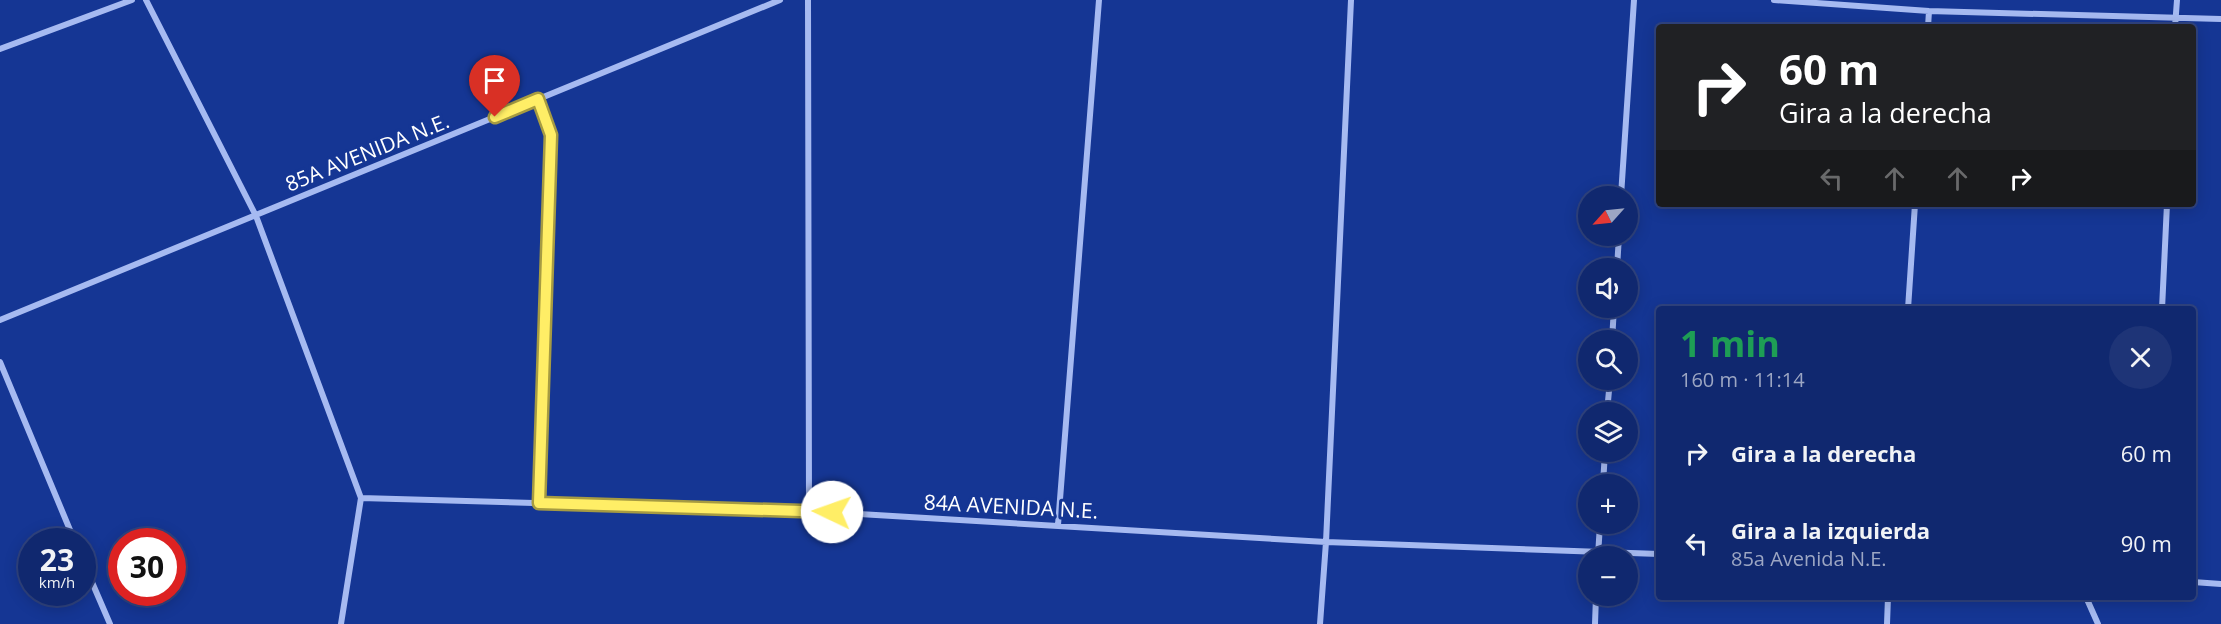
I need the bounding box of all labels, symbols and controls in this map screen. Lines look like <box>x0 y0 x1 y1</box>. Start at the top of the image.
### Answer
text: 60 m <box>1779 40 1879 97</box>
icon: right <box>1680 48 1758 126</box>
pin <box>469 55 520 117</box>
icon: arrive <box>478 64 511 97</box>
text: Gira a la derecha <box>1779 94 1992 131</box>
street label: 85A AVENIDA N.E. <box>281 106 453 198</box>
icon: left <box>1815 162 1848 195</box>
icon: ahead <box>1878 162 1911 195</box>
icon: ahead <box>1941 162 1974 195</box>
icon: right <box>2004 162 2037 195</box>
north arrow <box>1578 186 1638 246</box>
map controls <box>1578 186 1638 606</box>
button: sound <box>1578 258 1638 318</box>
text: 1 min <box>1680 319 1780 368</box>
button: close <box>2109 326 2172 389</box>
button: search <box>1578 330 1638 390</box>
text: 160 m · 11:14 <box>1680 366 1805 393</box>
button: layers <box>1578 402 1638 462</box>
icon: right <box>1680 437 1713 470</box>
text: Gira a la derecha <box>1731 438 1916 468</box>
text: 60 m <box>2121 438 2172 468</box>
button: + <box>1578 474 1638 534</box>
position arrow <box>800 480 864 544</box>
street label: 84A AVENIDA N.E. <box>923 487 1099 525</box>
text: Gira a la izquierda <box>1731 515 1930 545</box>
icon: left <box>1680 527 1713 560</box>
speed limit sign: 30 <box>108 528 186 606</box>
text: 90 m <box>2121 528 2172 558</box>
text: 23 <box>40 539 74 580</box>
text: 85a Avenida N.E. <box>1731 545 1887 572</box>
button: − <box>1578 546 1638 606</box>
text: km/h <box>39 572 75 592</box>

